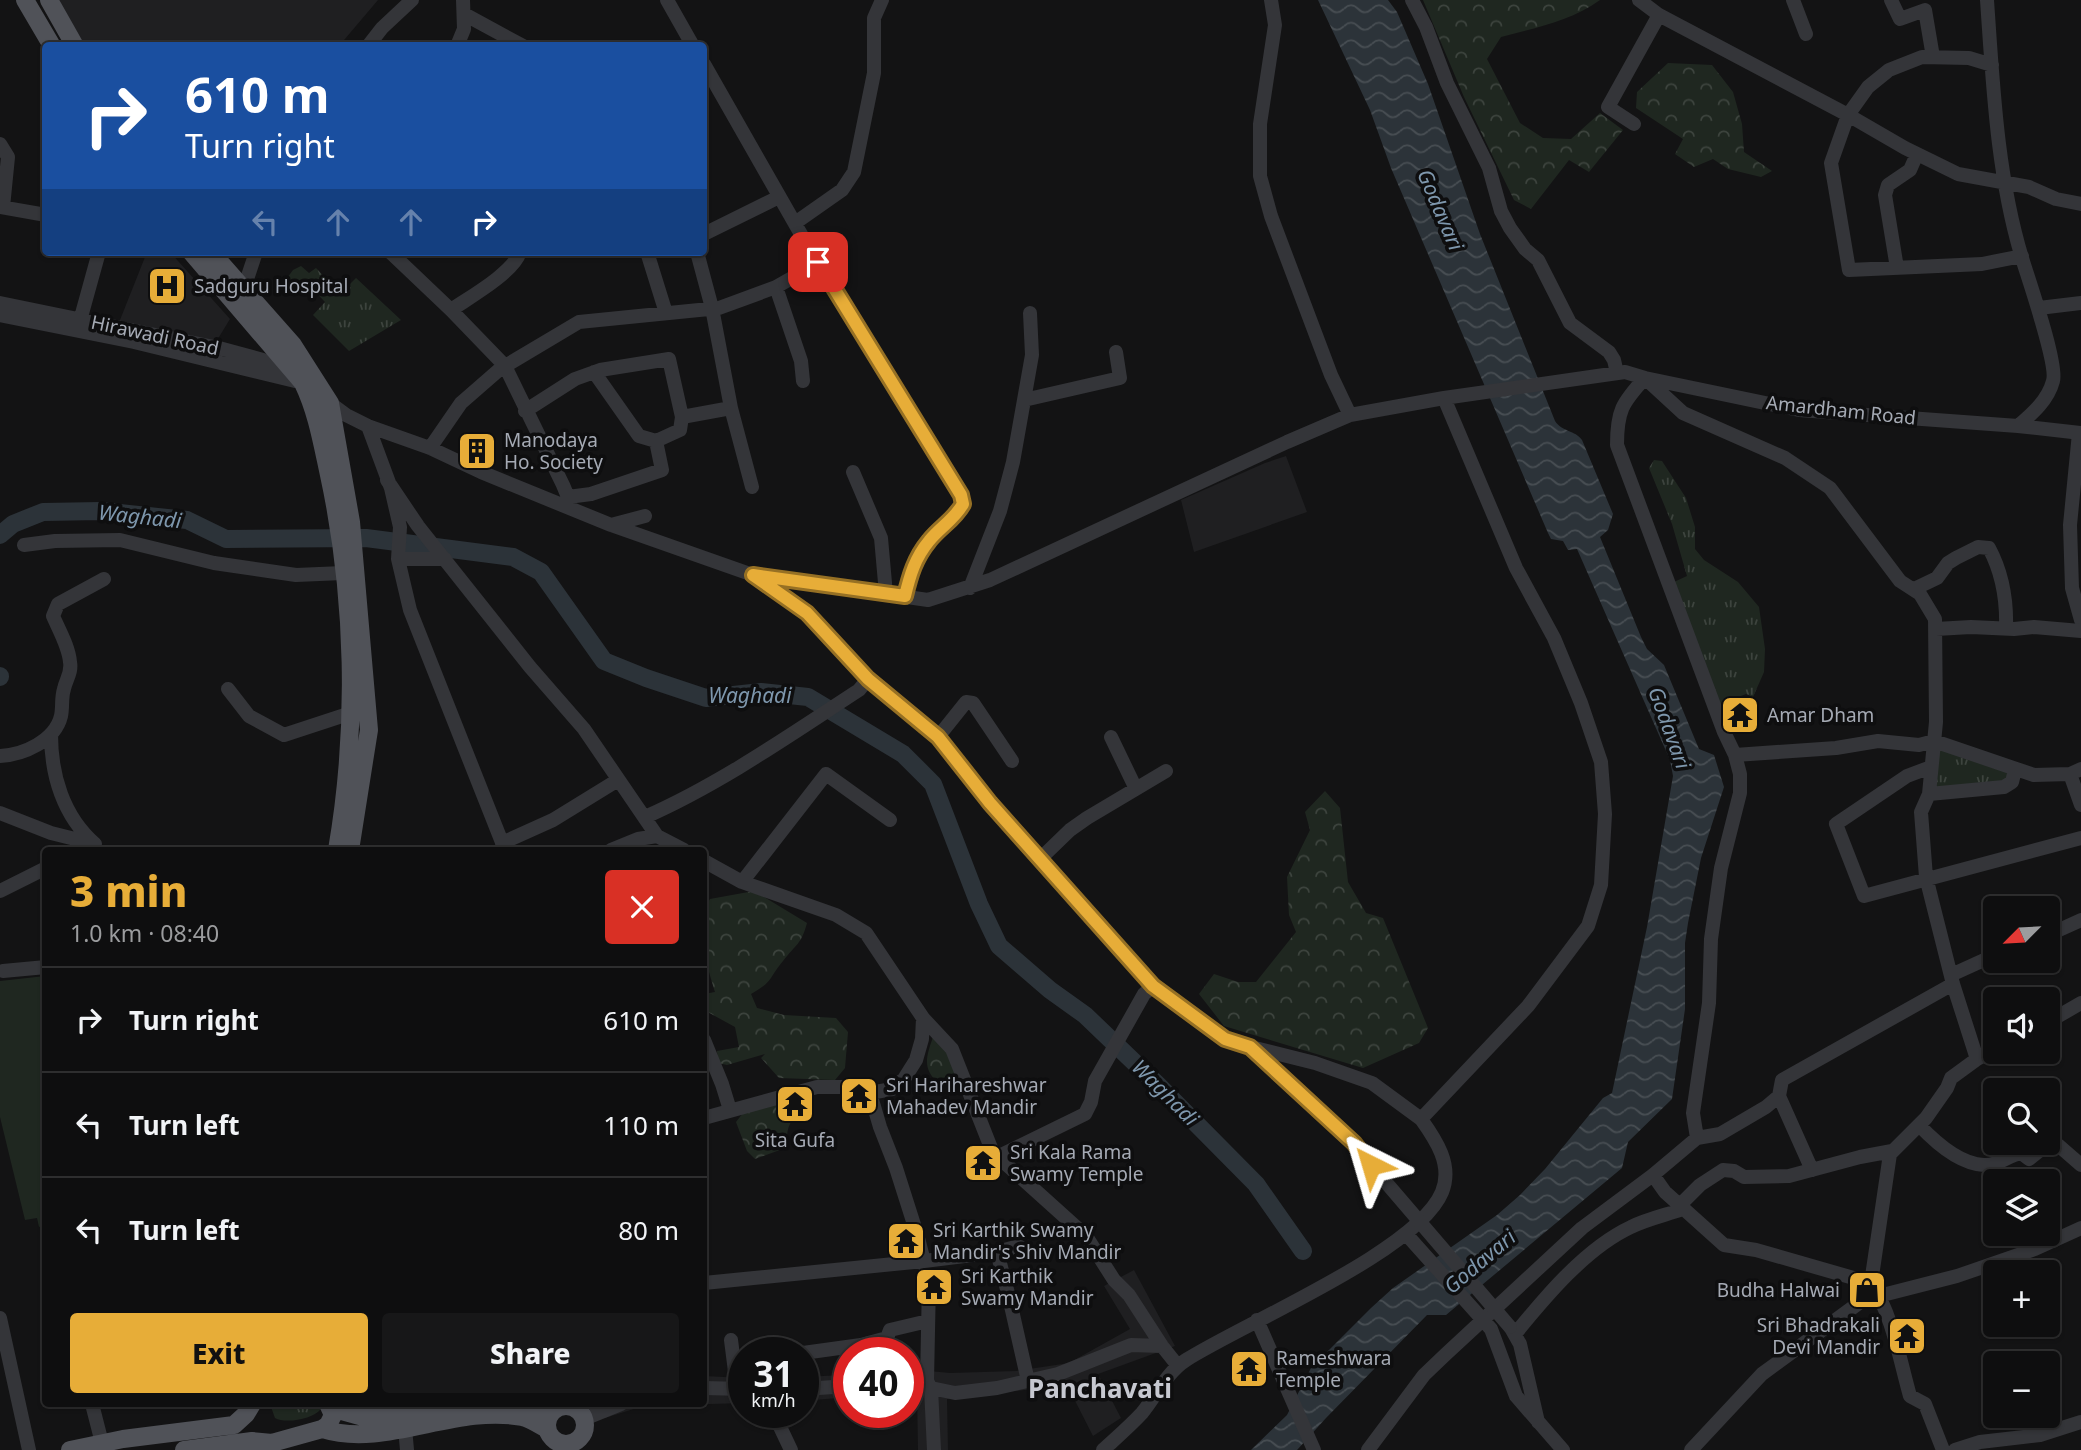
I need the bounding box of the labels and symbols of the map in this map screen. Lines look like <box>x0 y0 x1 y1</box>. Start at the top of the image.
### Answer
water label: Godavari <box>1411 165 1471 255</box>
pin <box>788 232 848 292</box>
hospital icon: Sadguru Hospital <box>146 265 188 307</box>
place label: Sadguru Hospital <box>194 273 348 299</box>
street label: Hirawadi Road <box>89 309 221 361</box>
street label: Amardham Road <box>1765 389 1917 431</box>
place label: Manodaya Ho. Society <box>504 427 603 475</box>
building icon: Manodaya Ho. Society <box>456 430 498 472</box>
water label: Waghadi <box>97 498 184 534</box>
water label: Waghadi <box>708 681 792 709</box>
water label: Godavari <box>1642 683 1698 773</box>
temple icon: Amar Dham <box>1719 694 1761 736</box>
place label: Amar Dham <box>1767 702 1874 728</box>
north arrow <box>1983 896 2060 973</box>
water label: Waghadi <box>1126 1053 1205 1132</box>
place label: Sri Harihareshwar Mahadev Mandir <box>886 1072 1047 1120</box>
temple icon: Sri Harihareshwar Mahadev Mandir <box>838 1075 880 1117</box>
temple icon: Sita Gufa <box>774 1083 816 1125</box>
place label: Sita Gufa <box>755 1127 835 1153</box>
position arrow <box>1334 1128 1408 1202</box>
place label: Sri Kala Rama Swamy Temple <box>1010 1139 1143 1187</box>
temple icon: Sri Kala Rama Swamy Temple <box>962 1142 1004 1184</box>
place label: Sri Karthik Swamy Mandir's Shiv Mandir <box>933 1217 1121 1265</box>
temple icon: Sri Karthik Swamy Mandir's Shiv Mandir <box>885 1220 927 1262</box>
water label: Godavari <box>1438 1223 1522 1299</box>
place label: Sri Karthik Swamy Mandir <box>961 1263 1094 1311</box>
temple icon: Sri Karthik Swamy Mandir <box>913 1266 955 1308</box>
shop icon: Budha Halwai <box>1846 1269 1888 1311</box>
place label: Budha Halwai <box>1717 1277 1840 1303</box>
place label: Sri Bhadrakali Devi Mandir <box>1757 1312 1880 1360</box>
temple icon: Sri Bhadrakali Devi Mandir <box>1886 1315 1928 1357</box>
speed limit sign: 40 <box>833 1337 924 1428</box>
place label: Rameshwara Temple <box>1276 1345 1392 1393</box>
temple icon: Rameshwara Temple <box>1228 1348 1270 1390</box>
district label: Panchavati <box>1028 1370 1172 1406</box>

